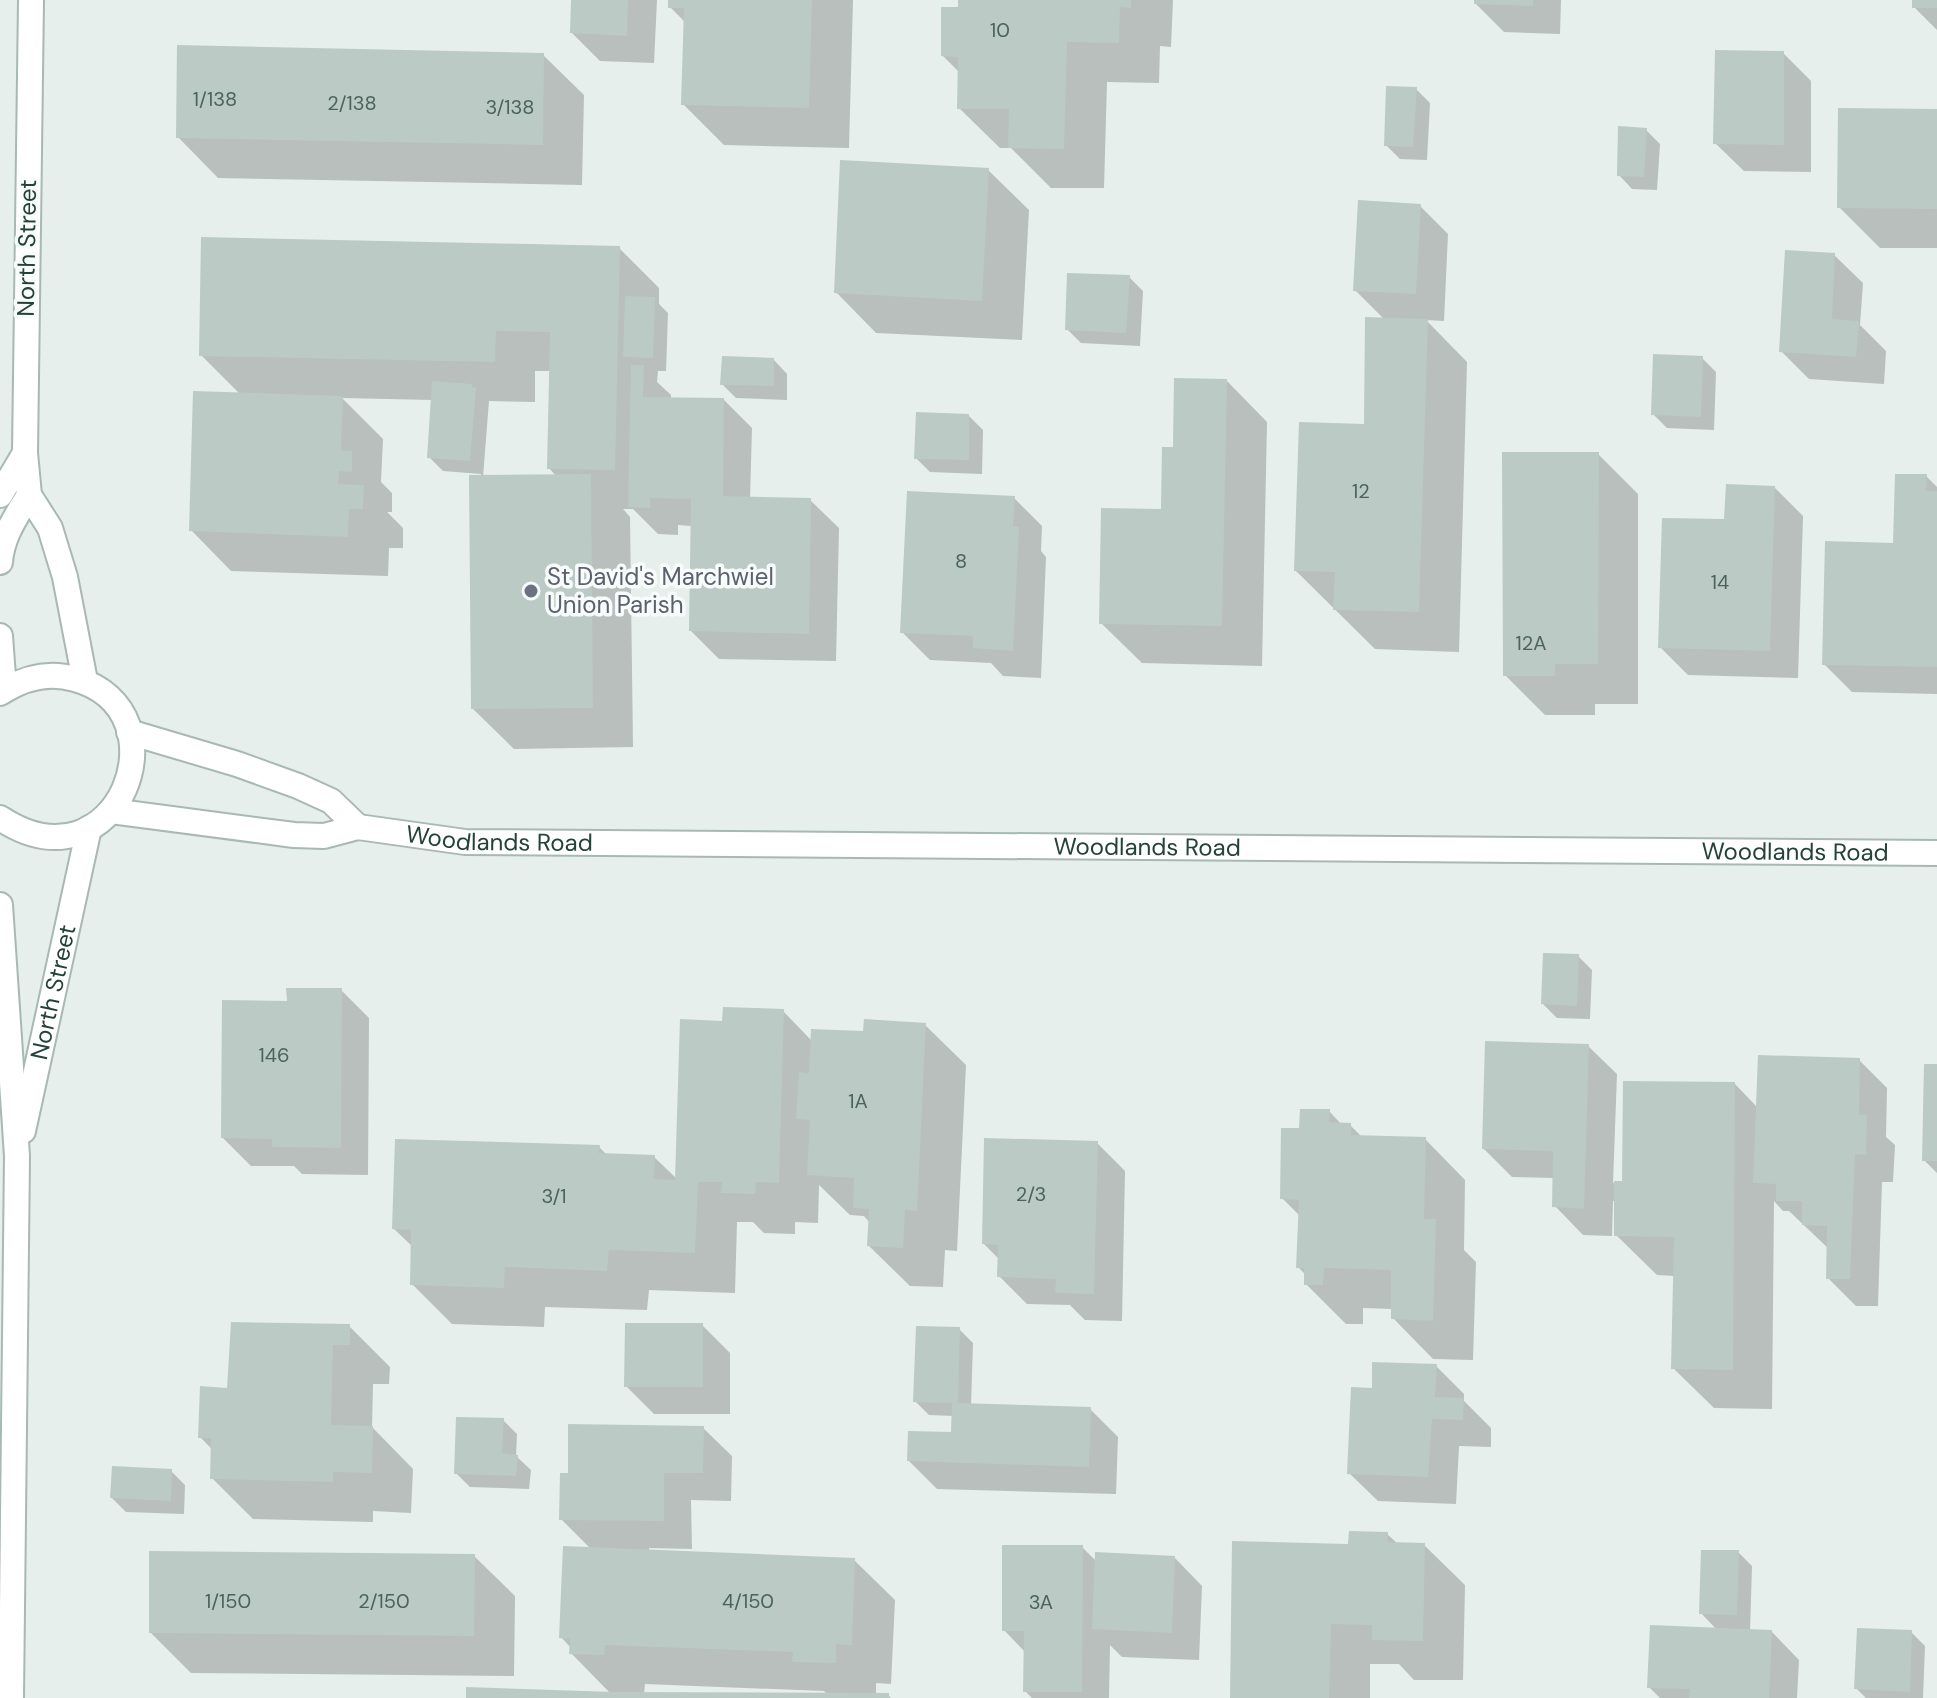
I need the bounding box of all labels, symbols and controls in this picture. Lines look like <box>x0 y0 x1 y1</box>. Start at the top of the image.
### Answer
house number: 10 <box>990 17 1010 43</box>
house number: 1/138 <box>193 86 237 112</box>
house number: 2/138 <box>327 90 377 116</box>
house number: 3/138 <box>486 94 534 120</box>
street label: North Street <box>10 179 43 317</box>
house number: 12 <box>1352 478 1370 504</box>
house number: 8 <box>955 548 967 574</box>
place label: St David's Marchwiel Union Parish <box>547 561 774 620</box>
house number: 14 <box>1711 569 1729 595</box>
marker: St David's Marchwiel Union Parish <box>522 582 540 600</box>
house number: 12A <box>1515 630 1547 656</box>
street label: Woodlands Road <box>404 818 593 858</box>
street label: Woodlands Road <box>1053 830 1241 863</box>
street label: Woodlands Road <box>1701 835 1889 868</box>
street label: North Street <box>23 922 83 1063</box>
house number: 146 <box>259 1042 289 1068</box>
house number: 1A <box>848 1088 868 1114</box>
house number: 2/3 <box>1016 1181 1046 1207</box>
house number: 3/1 <box>542 1183 566 1209</box>
house number: 1/150 <box>205 1588 251 1614</box>
house number: 2/150 <box>358 1588 410 1614</box>
house number: 4/150 <box>722 1588 774 1614</box>
house number: 3A <box>1029 1589 1053 1615</box>

